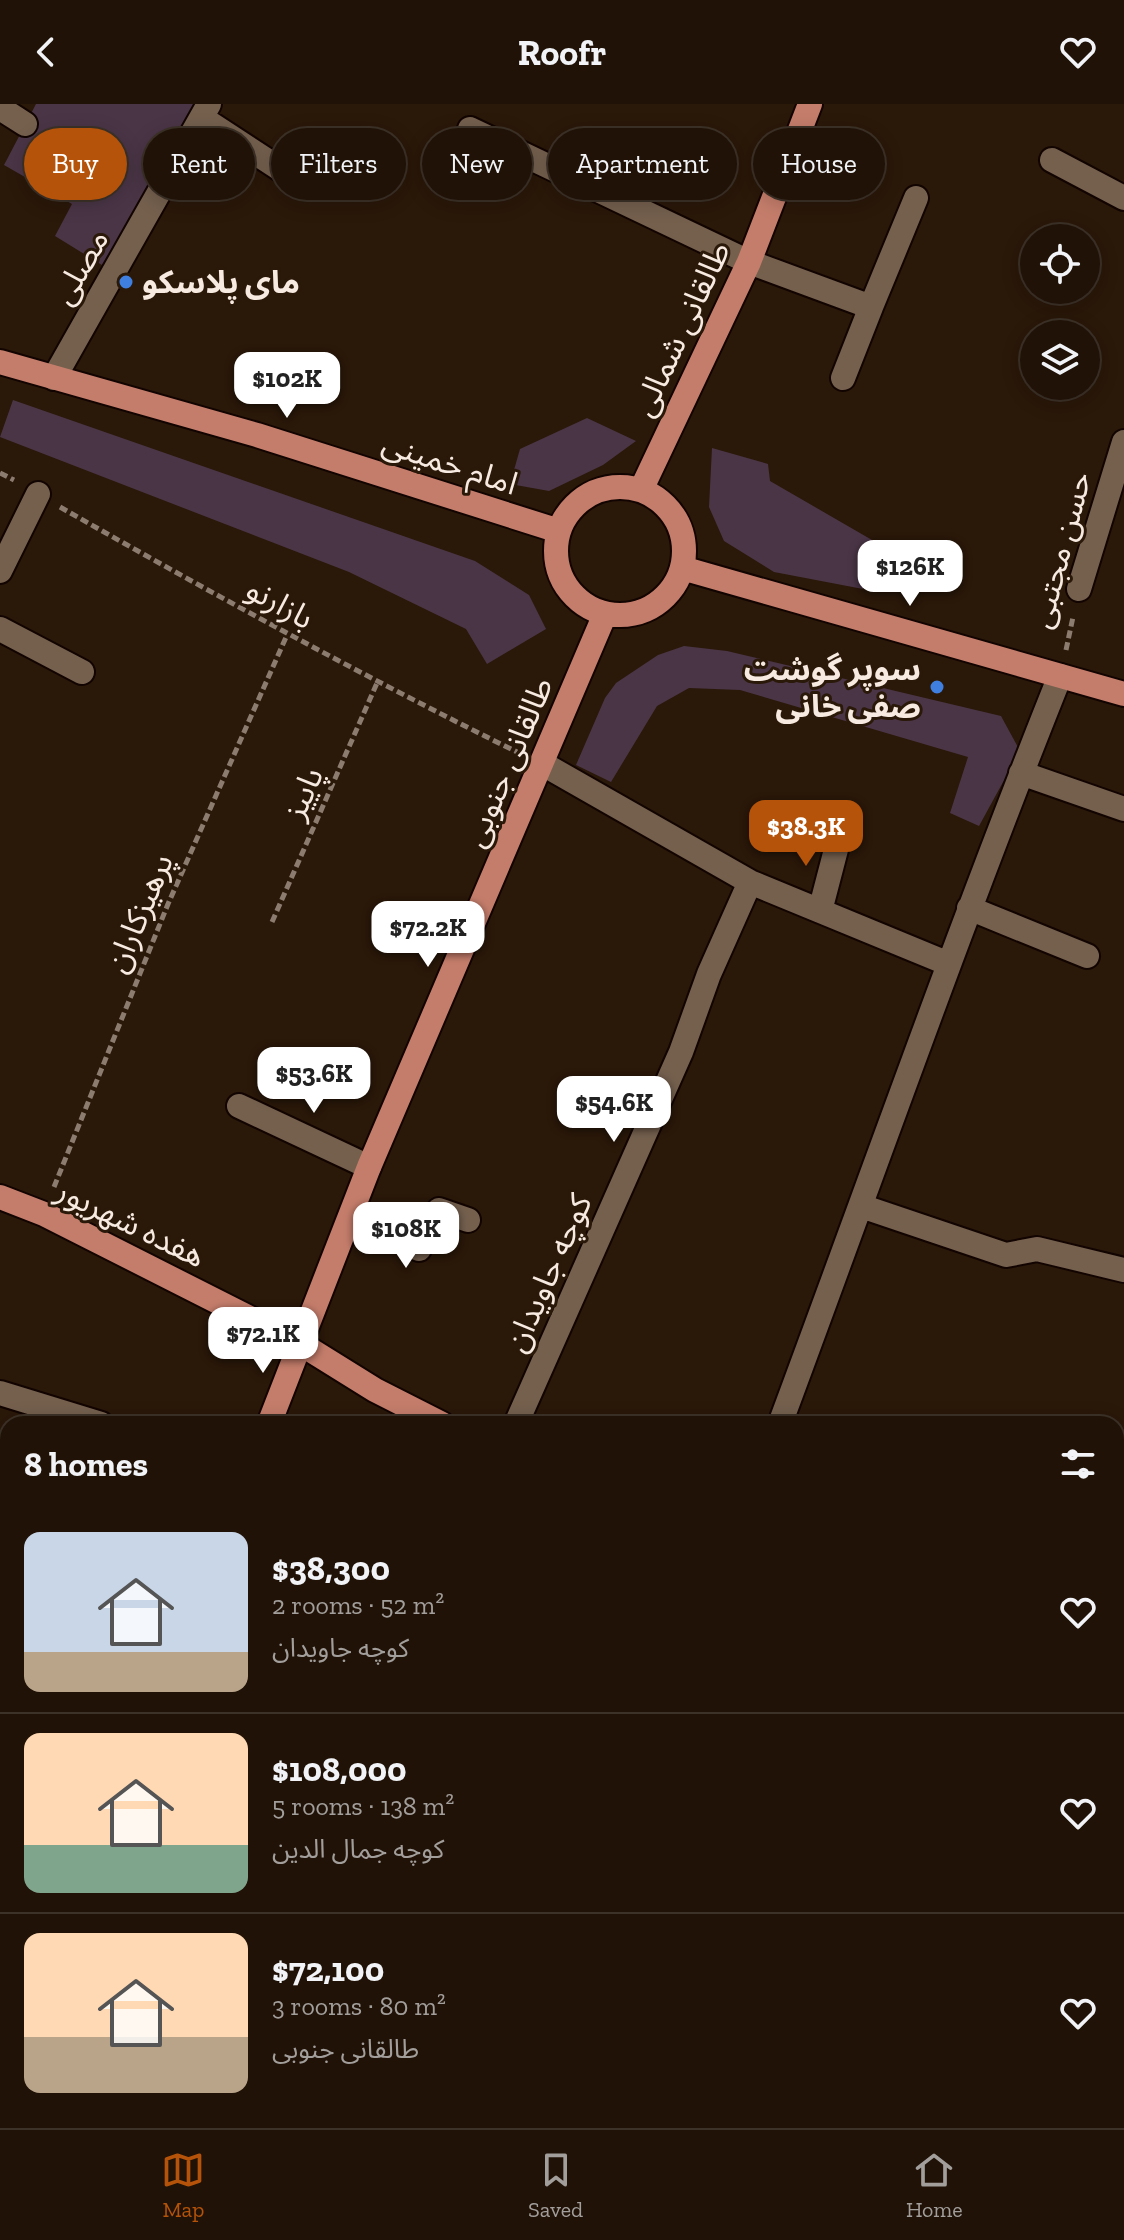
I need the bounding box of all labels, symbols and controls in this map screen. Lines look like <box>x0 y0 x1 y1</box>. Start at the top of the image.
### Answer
icon: back <box>24 30 68 74</box>
icon: heart <box>1056 30 1100 74</box>
text: Roofr <box>518 31 606 74</box>
chip: Buy <box>24 128 127 200</box>
chip: Rent <box>143 128 255 200</box>
chip: Filters <box>271 128 406 200</box>
chip: New <box>422 128 532 200</box>
chip: Apartment <box>548 128 737 200</box>
chip: House <box>753 128 885 200</box>
street label: مصلی <box>43 223 117 311</box>
map controls <box>1020 224 1100 400</box>
button: locate <box>1020 224 1100 304</box>
street label: طالقانی شمالی <box>624 235 738 423</box>
place label: مای پلاسکو <box>142 263 300 304</box>
marker: مای پلاسکو <box>117 273 135 291</box>
button: layers <box>1020 320 1100 400</box>
pin: $102K <box>231 352 343 420</box>
text: $102K <box>252 362 322 394</box>
street label: امام خمینی <box>376 423 523 508</box>
street label: حسن مجتبی <box>1021 468 1099 632</box>
pin: $126K <box>854 540 966 608</box>
text: $126K <box>876 550 944 582</box>
street label: بازارنو <box>240 569 320 637</box>
place label: سوپر گوشت صفی خانی <box>744 650 921 725</box>
street label: طالقانی جنوبی <box>455 671 561 853</box>
marker: سوپر گوشت صفی خانی <box>928 678 946 696</box>
street label: پاییز <box>274 761 332 826</box>
pin: $38.3K <box>741 800 871 868</box>
text: $38.3K <box>767 810 845 842</box>
street label: پرهیزکاران <box>97 848 182 979</box>
pin: $72.2K <box>363 901 493 969</box>
text: $72.2K <box>389 911 467 943</box>
pin: $53.6K <box>249 1047 379 1115</box>
text: $53.6K <box>275 1057 353 1089</box>
pin: $54.6K <box>549 1076 679 1144</box>
text: $54.6K <box>575 1086 653 1118</box>
street label: هفده شهریور <box>49 1170 212 1275</box>
street label: کوچه جاویدان <box>496 1188 601 1358</box>
pin: $108K <box>350 1202 462 1270</box>
text: $108K <box>371 1212 441 1244</box>
pin: $72.1K <box>198 1307 328 1375</box>
text: $72.1K <box>226 1317 300 1349</box>
icon: filters <box>1056 1442 1100 1486</box>
text: 8 homes <box>24 1444 148 1485</box>
text: $38,300 <box>272 1548 390 1589</box>
icon: home <box>88 1564 184 1660</box>
text: 2 rooms · 52 m² <box>272 1589 444 1621</box>
icon: heart <box>1056 1590 1100 1634</box>
text: کوچه جاویدان <box>272 1632 409 1664</box>
text: $108,000 <box>272 1749 407 1790</box>
icon: home <box>88 1765 184 1861</box>
text: 5 rooms · 138 m² <box>272 1790 454 1822</box>
icon: heart <box>1056 1791 1100 1835</box>
text: کوچه جمال الدین <box>272 1833 444 1865</box>
text: $72,100 <box>272 1949 384 1990</box>
icon: home <box>88 1965 184 2061</box>
text: 3 rooms · 80 m² <box>272 1990 446 2022</box>
icon: heart <box>1056 1991 1100 2035</box>
text: طالقانی جنوبی <box>272 2033 419 2065</box>
tab: Map <box>161 2148 205 2223</box>
tab: Saved <box>528 2148 583 2223</box>
tab: Home <box>906 2148 963 2223</box>

